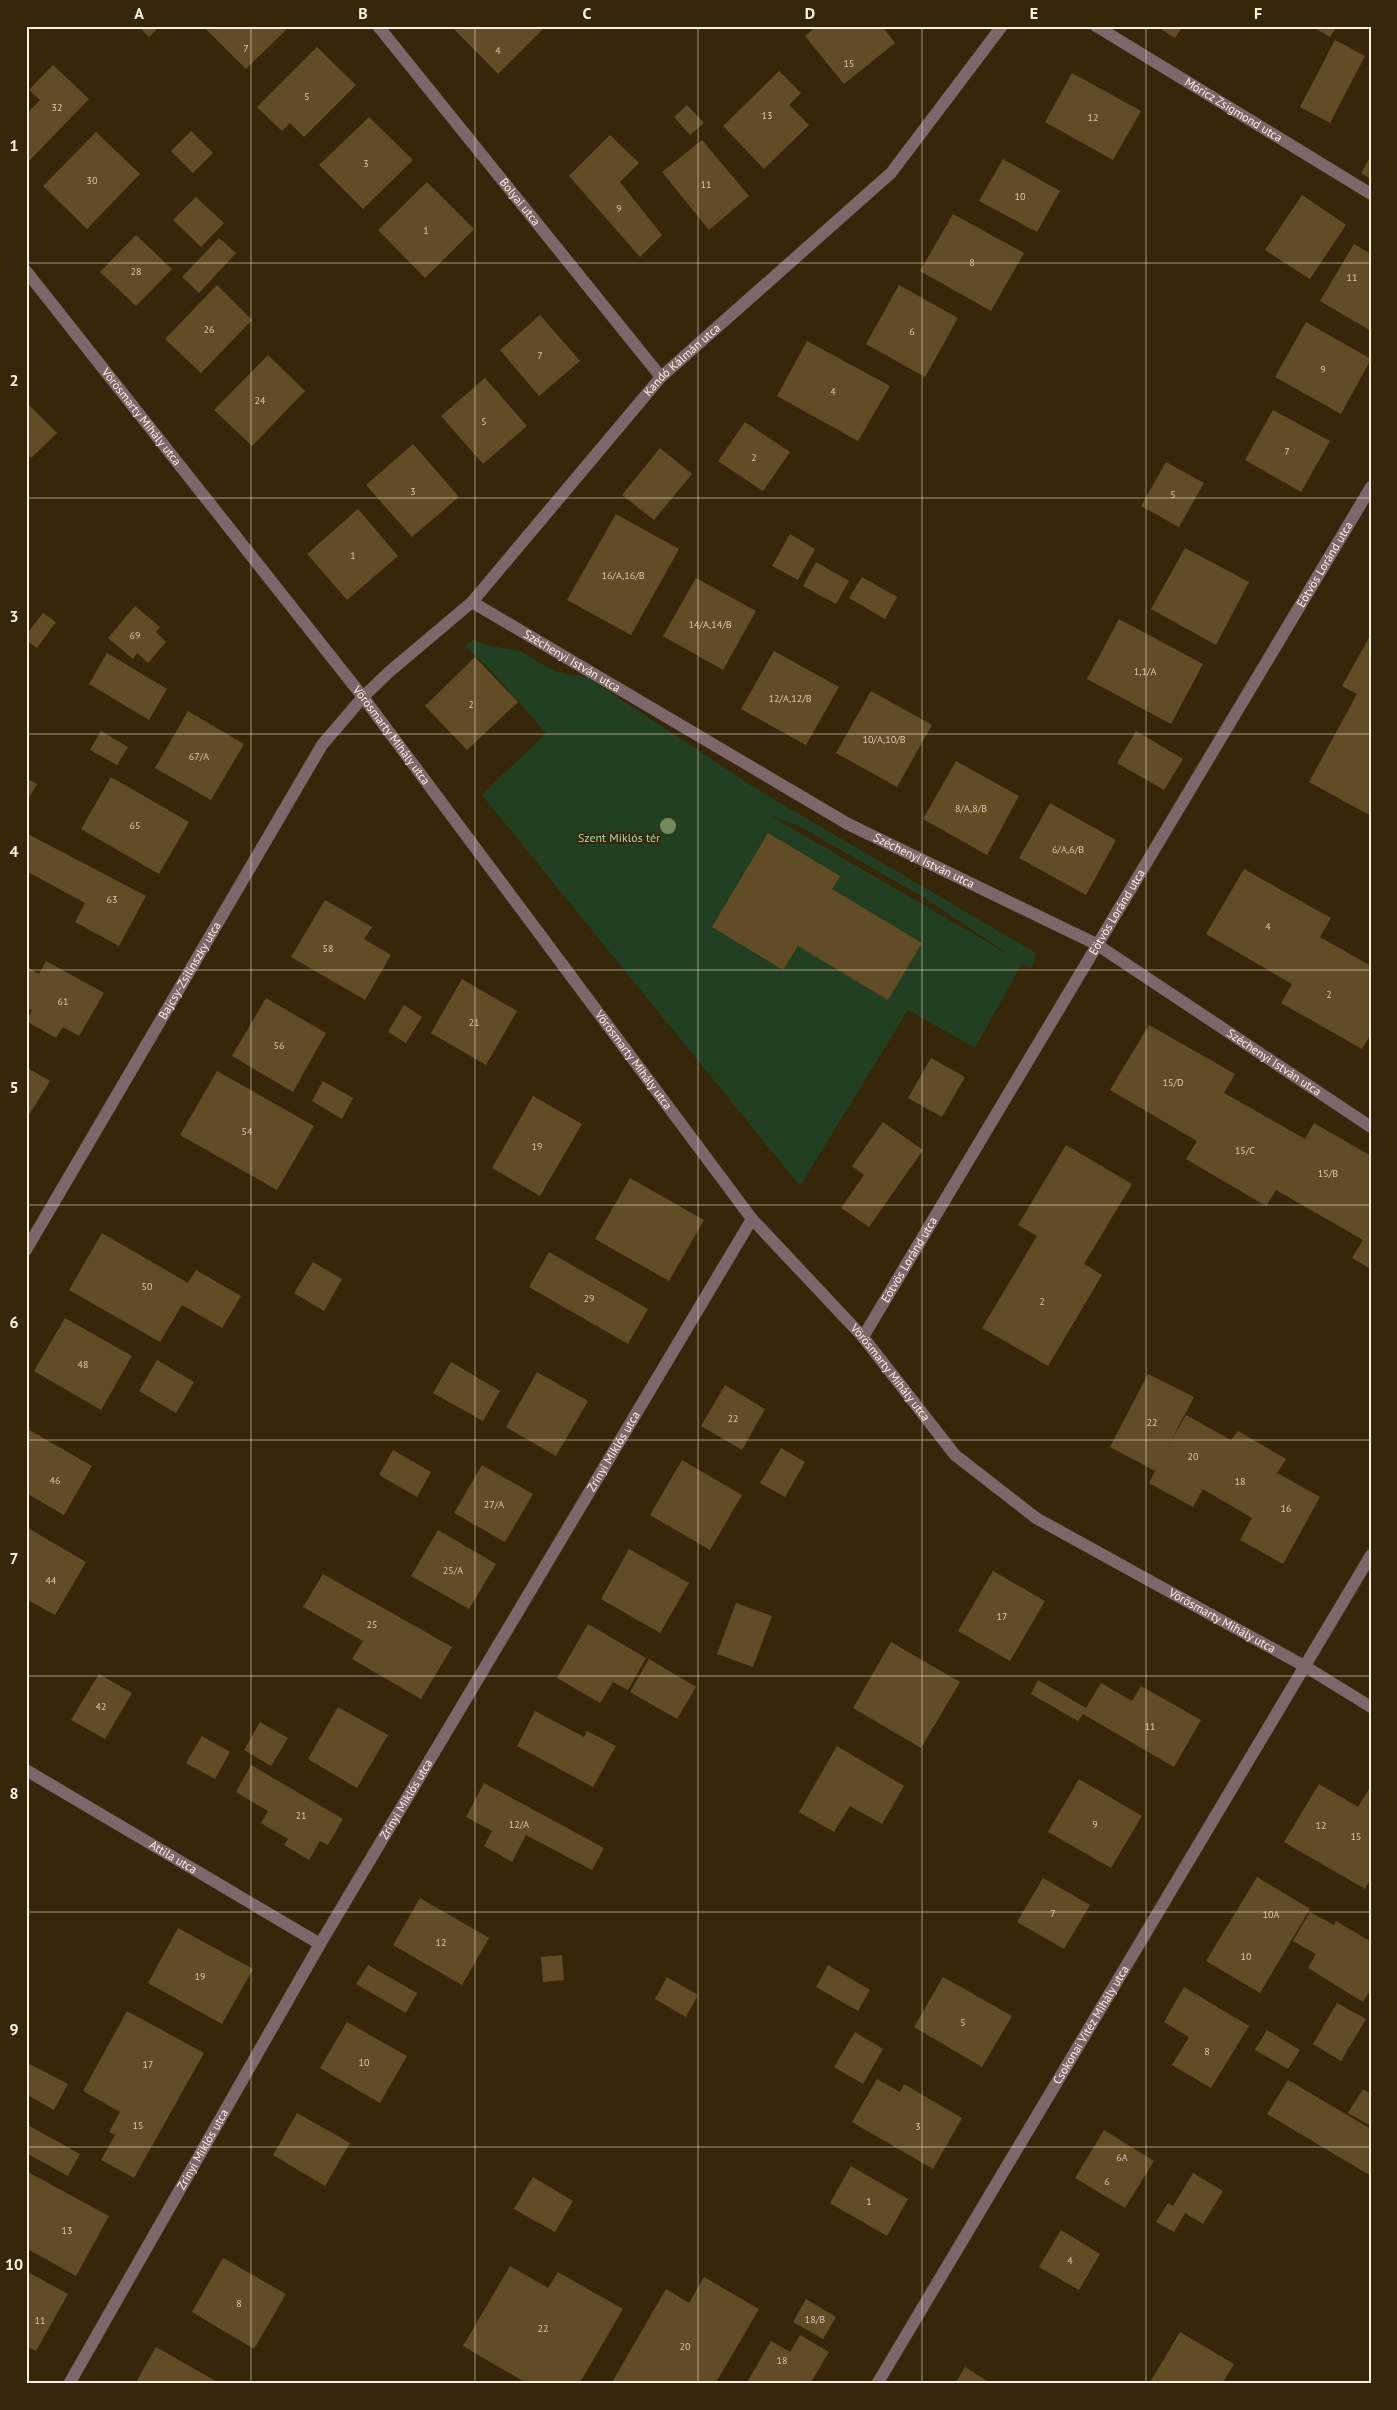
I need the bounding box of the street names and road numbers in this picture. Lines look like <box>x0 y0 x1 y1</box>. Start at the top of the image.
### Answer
street label: Móricz Zsigmond utca <box>1182 74 1285 145</box>
street label: Bolyai utca <box>497 175 544 228</box>
street label: Kandó Kálmán utca <box>640 320 723 399</box>
street label: Vörösmarty Mihály utca <box>98 364 185 468</box>
street label: Eötvös Loránd utca <box>1293 519 1356 610</box>
street label: Széchenyi István utca <box>521 626 623 695</box>
street label: Vörösmarty Mihály utca <box>349 682 434 788</box>
street label: Széchenyi István utca <box>871 830 977 891</box>
street label: Eötvös Loránd utca <box>1085 866 1148 957</box>
street label: Bajcsy-Zsilinszky utca <box>155 919 224 1022</box>
street label: Vörösmarty Mihály utca <box>592 1006 676 1112</box>
street label: Széchenyi István utca <box>1224 1025 1324 1099</box>
street label: Eötvös Loránd utca <box>877 1214 940 1305</box>
street label: Vörösmarty Mihály utca <box>847 1320 934 1424</box>
street label: Zrínyi Miklós utca <box>583 1408 643 1494</box>
street label: Vörösmarty Mihály utca <box>1165 1584 1278 1656</box>
street label: Zrínyi Miklós utca <box>376 1756 435 1842</box>
street label: Attila utca <box>147 1837 200 1877</box>
street label: Csokonai Vitéz Mihály utca <box>1049 1962 1132 2087</box>
street label: Zrínyi Miklós utca <box>173 2106 231 2192</box>

